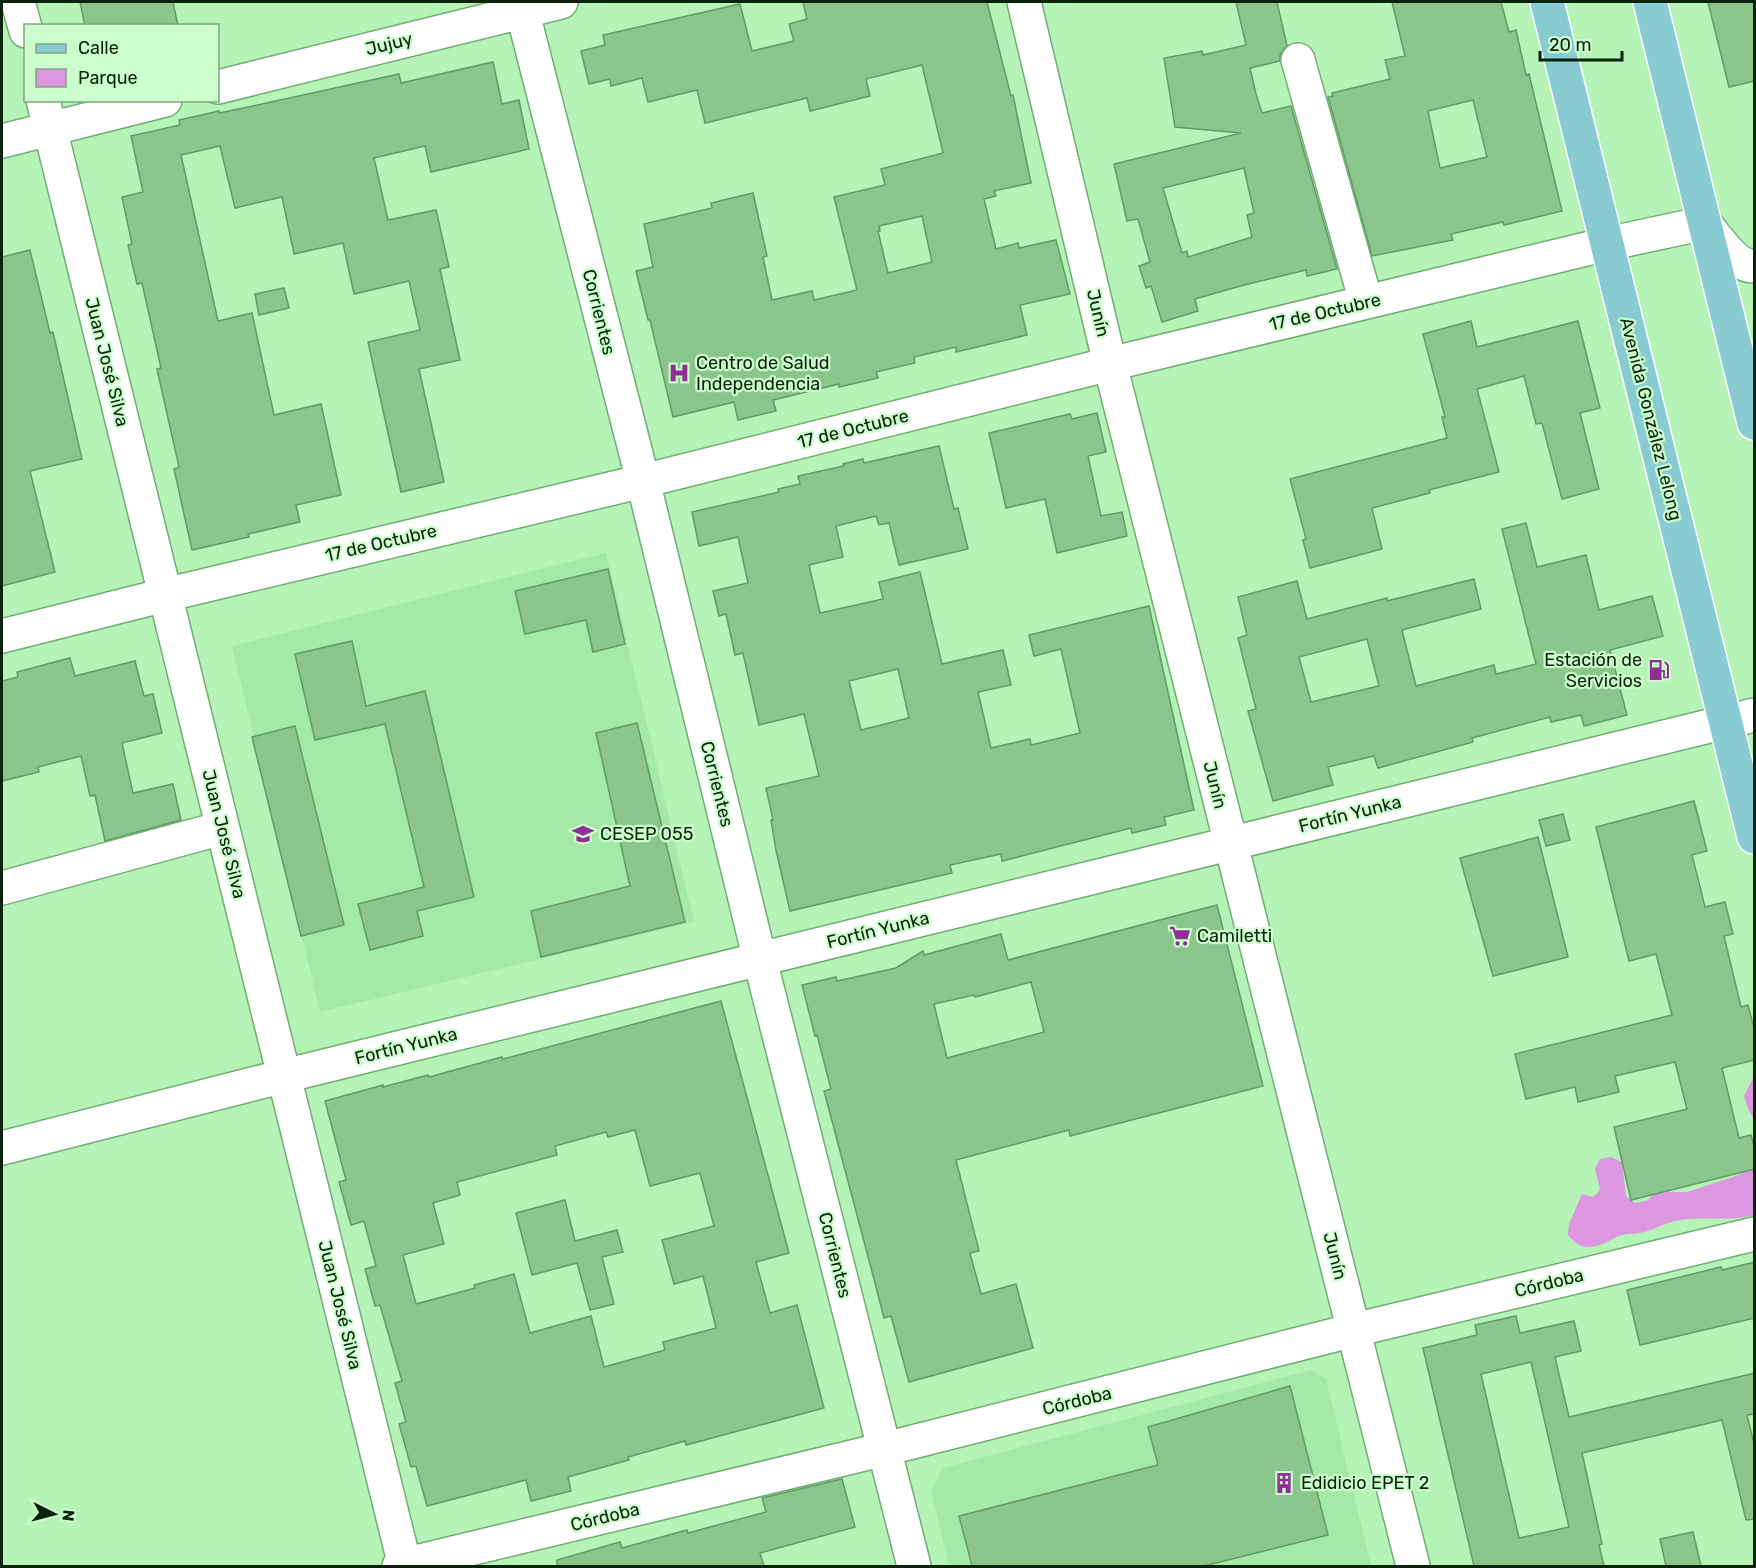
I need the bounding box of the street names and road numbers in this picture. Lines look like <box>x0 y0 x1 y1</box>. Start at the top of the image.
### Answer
street label: Jujuy <box>363 28 415 60</box>
street label: Corrientes <box>578 267 620 357</box>
street label: Junín <box>1082 287 1114 339</box>
street label: 17 de Octubre <box>1267 288 1383 336</box>
street label: Juan José Silva <box>80 295 134 429</box>
street label: Avenida González Lelong <box>1615 315 1687 523</box>
street label: 17 de Octubre <box>795 405 911 453</box>
street label: 17 de Octubre <box>323 519 439 567</box>
street label: Corrientes <box>696 739 738 829</box>
street label: Junín <box>1198 759 1232 811</box>
street label: Juan José Silva <box>197 767 251 901</box>
street label: Fortín Yunka <box>1296 791 1404 837</box>
street label: Fortín Yunka <box>824 907 932 953</box>
street label: Fortín Yunka <box>352 1023 460 1069</box>
street label: Corrientes <box>814 1210 856 1300</box>
street label: Junín <box>1318 1230 1352 1282</box>
street label: Juan José Silva <box>313 1238 367 1372</box>
street label: Córdoba <box>1512 1264 1586 1302</box>
street label: Córdoba <box>1040 1382 1114 1420</box>
street label: Córdoba <box>568 1498 642 1536</box>

